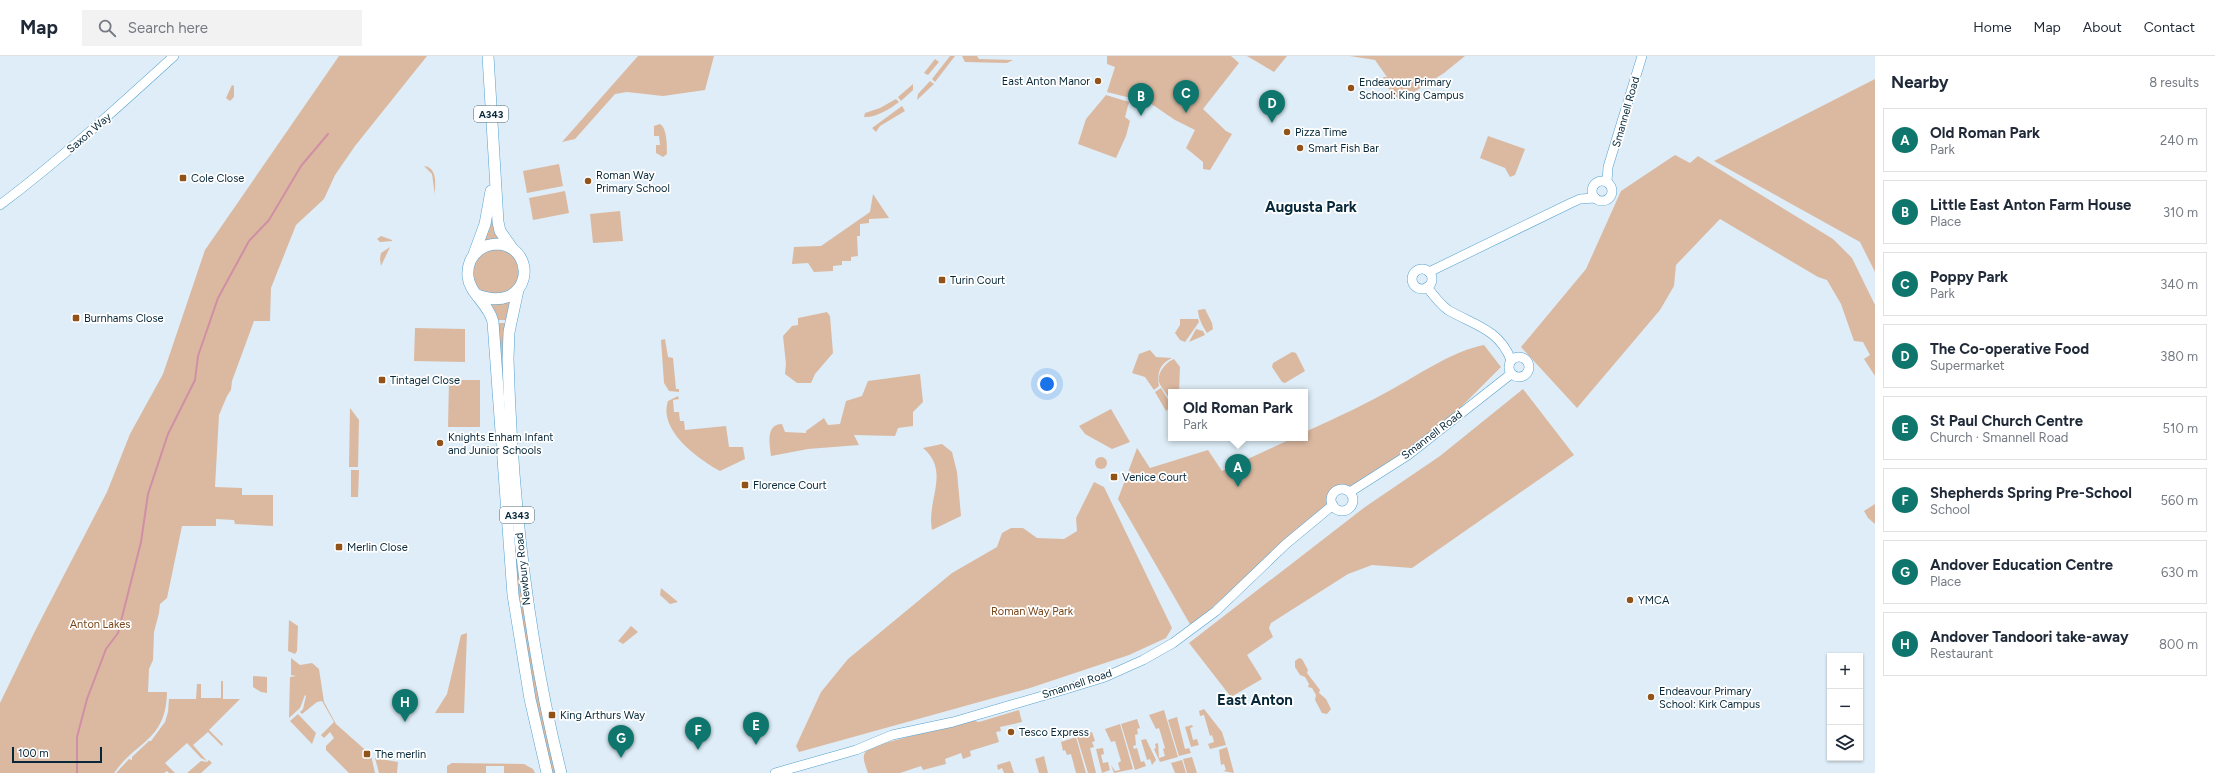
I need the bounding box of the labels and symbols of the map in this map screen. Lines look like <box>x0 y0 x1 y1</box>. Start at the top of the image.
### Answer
place label: East Anton Manor <box>1002 75 1090 88</box>
street label: Smannell Road <box>1610 75 1642 149</box>
marker: East Anton Manor <box>1093 76 1103 86</box>
place label: Endeavour Primary School: King Campus <box>1359 76 1464 102</box>
pin: C <box>1173 80 1199 113</box>
pin: B <box>1128 83 1154 116</box>
marker: Endeavour Primary School: King Campus <box>1346 83 1356 93</box>
pin: D <box>1259 90 1285 123</box>
road number: A343 <box>474 106 508 122</box>
street label: Saxon Way <box>64 110 114 156</box>
place label: Pizza Time <box>1295 126 1347 139</box>
marker: Pizza Time <box>1282 127 1292 137</box>
place label: Smart Fish Bar <box>1308 142 1379 155</box>
marker: Smart Fish Bar <box>1295 143 1305 153</box>
place label: Roman Way Primary School <box>596 169 670 195</box>
place label: Cole Close <box>191 172 244 185</box>
marker: Cole Close <box>178 173 188 183</box>
marker: Roman Way Primary School <box>583 176 593 186</box>
district label: Augusta Park <box>1265 198 1357 216</box>
place label: Turin Court <box>950 274 1005 287</box>
marker: Turin Court <box>937 275 947 285</box>
place label: Burnhams Close <box>84 312 164 325</box>
marker: Burnhams Close <box>71 313 81 323</box>
place label: Tintagel Close <box>390 374 460 387</box>
your location <box>1037 374 1057 394</box>
marker: Tintagel Close <box>377 375 387 385</box>
street label: Smannell Road <box>1399 408 1465 462</box>
place label: Knights Enham Infant and Junior Schools <box>448 431 554 457</box>
marker: Knights Enham Infant and Junior Schools <box>435 438 445 448</box>
pin: A <box>1225 454 1251 487</box>
place label: Venice Court <box>1122 471 1187 484</box>
marker: Venice Court <box>1109 472 1119 482</box>
place label: Florence Court <box>753 479 827 492</box>
marker: Florence Court <box>740 480 750 490</box>
road number: A343 <box>500 507 534 523</box>
street label: Newbury Road <box>513 532 533 606</box>
place label: Merlin Close <box>347 541 408 554</box>
marker: Merlin Close <box>334 542 344 552</box>
place label: YMCA <box>1638 594 1670 607</box>
marker: YMCA <box>1625 595 1635 605</box>
park label: Roman Way Park <box>991 605 1074 618</box>
park label: Anton Lakes <box>70 618 130 631</box>
street label: Smannell Road <box>1040 667 1114 701</box>
place label: Endeavour Primary School: Kirk Campus <box>1659 685 1760 711</box>
pin: H <box>392 689 418 722</box>
district label: East Anton <box>1217 691 1293 709</box>
marker: Endeavour Primary School: Kirk Campus <box>1646 692 1656 702</box>
place label: King Arthurs Way <box>560 709 645 722</box>
marker: King Arthurs Way <box>547 710 557 720</box>
pin: E <box>743 712 769 745</box>
pin: F <box>685 717 711 750</box>
pin: G <box>608 725 634 758</box>
place label: Tesco Express <box>1019 726 1089 739</box>
marker: Tesco Express <box>1006 727 1016 737</box>
scale bar <box>12 745 102 764</box>
place label: The merlin <box>375 748 426 761</box>
marker: The merlin <box>362 749 372 759</box>

